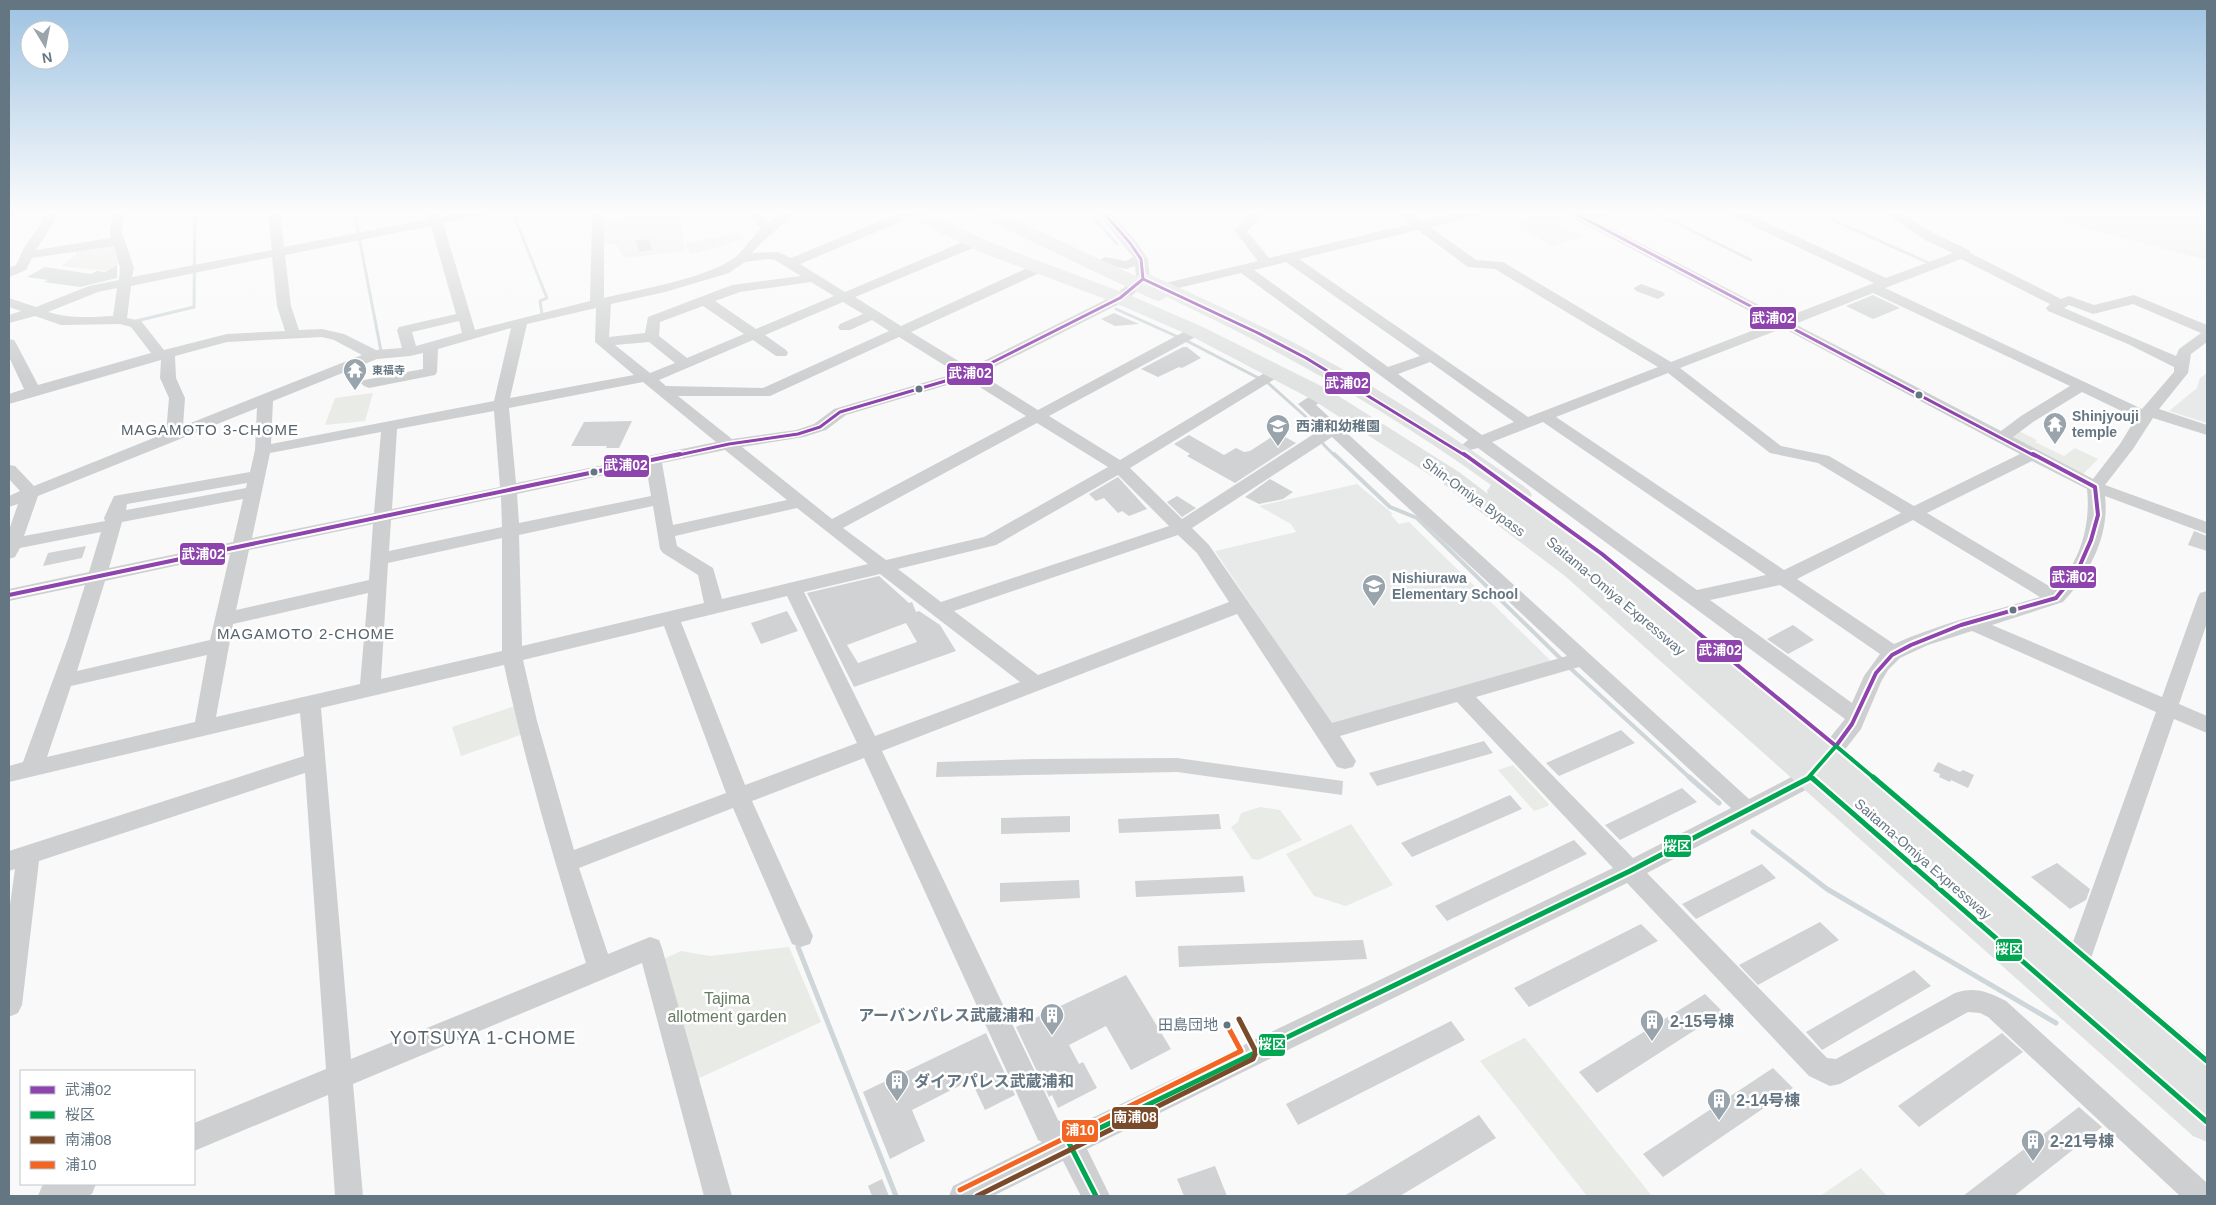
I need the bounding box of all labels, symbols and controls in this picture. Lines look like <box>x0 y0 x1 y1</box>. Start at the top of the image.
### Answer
north arrow <box>20 20 70 70</box>
text: N <box>41 49 54 67</box>
line badge: 武浦02 <box>1749 306 1797 330</box>
text: 武浦02 <box>1751 310 1795 326</box>
temple icon: 東福寺 <box>342 357 368 391</box>
line badge: 武浦02 <box>946 362 994 386</box>
place label: 東福寺 <box>372 364 405 376</box>
text: 武浦02 <box>948 365 992 381</box>
line badge: 武浦02 <box>1324 371 1371 395</box>
text: 武浦02 <box>1325 375 1369 391</box>
unlabelled marker <box>914 384 924 394</box>
unlabelled marker <box>1914 390 1924 400</box>
place label: Shinjyouji temple <box>2072 408 2139 440</box>
temple icon: Shinjyouji temple <box>2042 411 2068 445</box>
school or university icon: 西浦和幼稚園 <box>1265 413 1291 447</box>
place label: 西浦和幼稚園 <box>1296 418 1380 434</box>
district label: MAGAMOTO 3-CHOME <box>121 421 299 438</box>
line badge: 武浦02 <box>603 454 650 478</box>
street label: Shin-Omiya Bypass <box>1420 454 1528 540</box>
text: 武浦02 <box>604 457 648 473</box>
unlabelled marker <box>589 467 599 477</box>
street label: Saitama-Omiya Expressway <box>1544 533 1688 659</box>
line badge: 武浦02 <box>179 542 226 566</box>
text: 武浦02 <box>181 546 225 562</box>
line badge: 武浦02 <box>2049 565 2097 589</box>
text: 武浦02 <box>2051 569 2095 585</box>
place label: Nishiurawa Elementary School <box>1392 570 1518 602</box>
school or university icon: Nishiurawa Elementary School <box>1361 573 1387 607</box>
unlabelled marker <box>2008 605 2018 615</box>
district label: MAGAMOTO 2-CHOME <box>217 625 395 642</box>
line badge: 武浦02 <box>1696 639 1743 663</box>
text: 武浦02 <box>1698 642 1742 658</box>
street label: Saitama-Omiya Expressway <box>1851 795 1995 923</box>
line badge: 桜区 <box>1663 834 1692 858</box>
text: 桜区 <box>1663 838 1691 854</box>
line badge: 桜区 <box>1995 938 2023 962</box>
text: 桜区 <box>1995 941 2023 957</box>
park label: Tajima allotment garden <box>667 990 787 1025</box>
building icon: アーバンパレス武蔵浦和 <box>1039 1002 1065 1036</box>
place label: アーバンパレス武蔵浦和 <box>858 1006 1034 1024</box>
building icon: 2-15号棟 <box>1639 1008 1665 1042</box>
place label: 2-15号棟 <box>1670 1012 1734 1030</box>
place label: 田島団地 <box>1158 1016 1218 1033</box>
marker: 田島団地 <box>1222 1020 1232 1030</box>
district label: YOTSUYA 1-CHOME <box>390 1028 576 1048</box>
line badge: 桜区 <box>1258 1033 1286 1057</box>
text: 桜区 <box>1258 1036 1286 1052</box>
building icon: ダイアパレス武蔵浦和 <box>884 1068 910 1102</box>
legend <box>20 1070 195 1185</box>
place label: ダイアパレス武蔵浦和 <box>914 1072 1074 1090</box>
text: 武浦02 <box>65 1081 112 1098</box>
building icon: 2-14号棟 <box>1706 1087 1732 1121</box>
place label: 2-14号棟 <box>1736 1091 1800 1109</box>
text: 桜区 <box>65 1106 95 1123</box>
line badge: 南浦08 <box>1111 1106 1159 1130</box>
text: 南浦08 <box>1113 1109 1157 1125</box>
line badge: 浦10 <box>1061 1119 1099 1143</box>
text: 浦10 <box>1065 1122 1095 1138</box>
building icon: 2-21号棟 <box>2020 1128 2046 1162</box>
text: 南浦08 <box>65 1131 112 1148</box>
place label: 2-21号棟 <box>2050 1132 2114 1150</box>
text: 浦10 <box>65 1156 97 1173</box>

